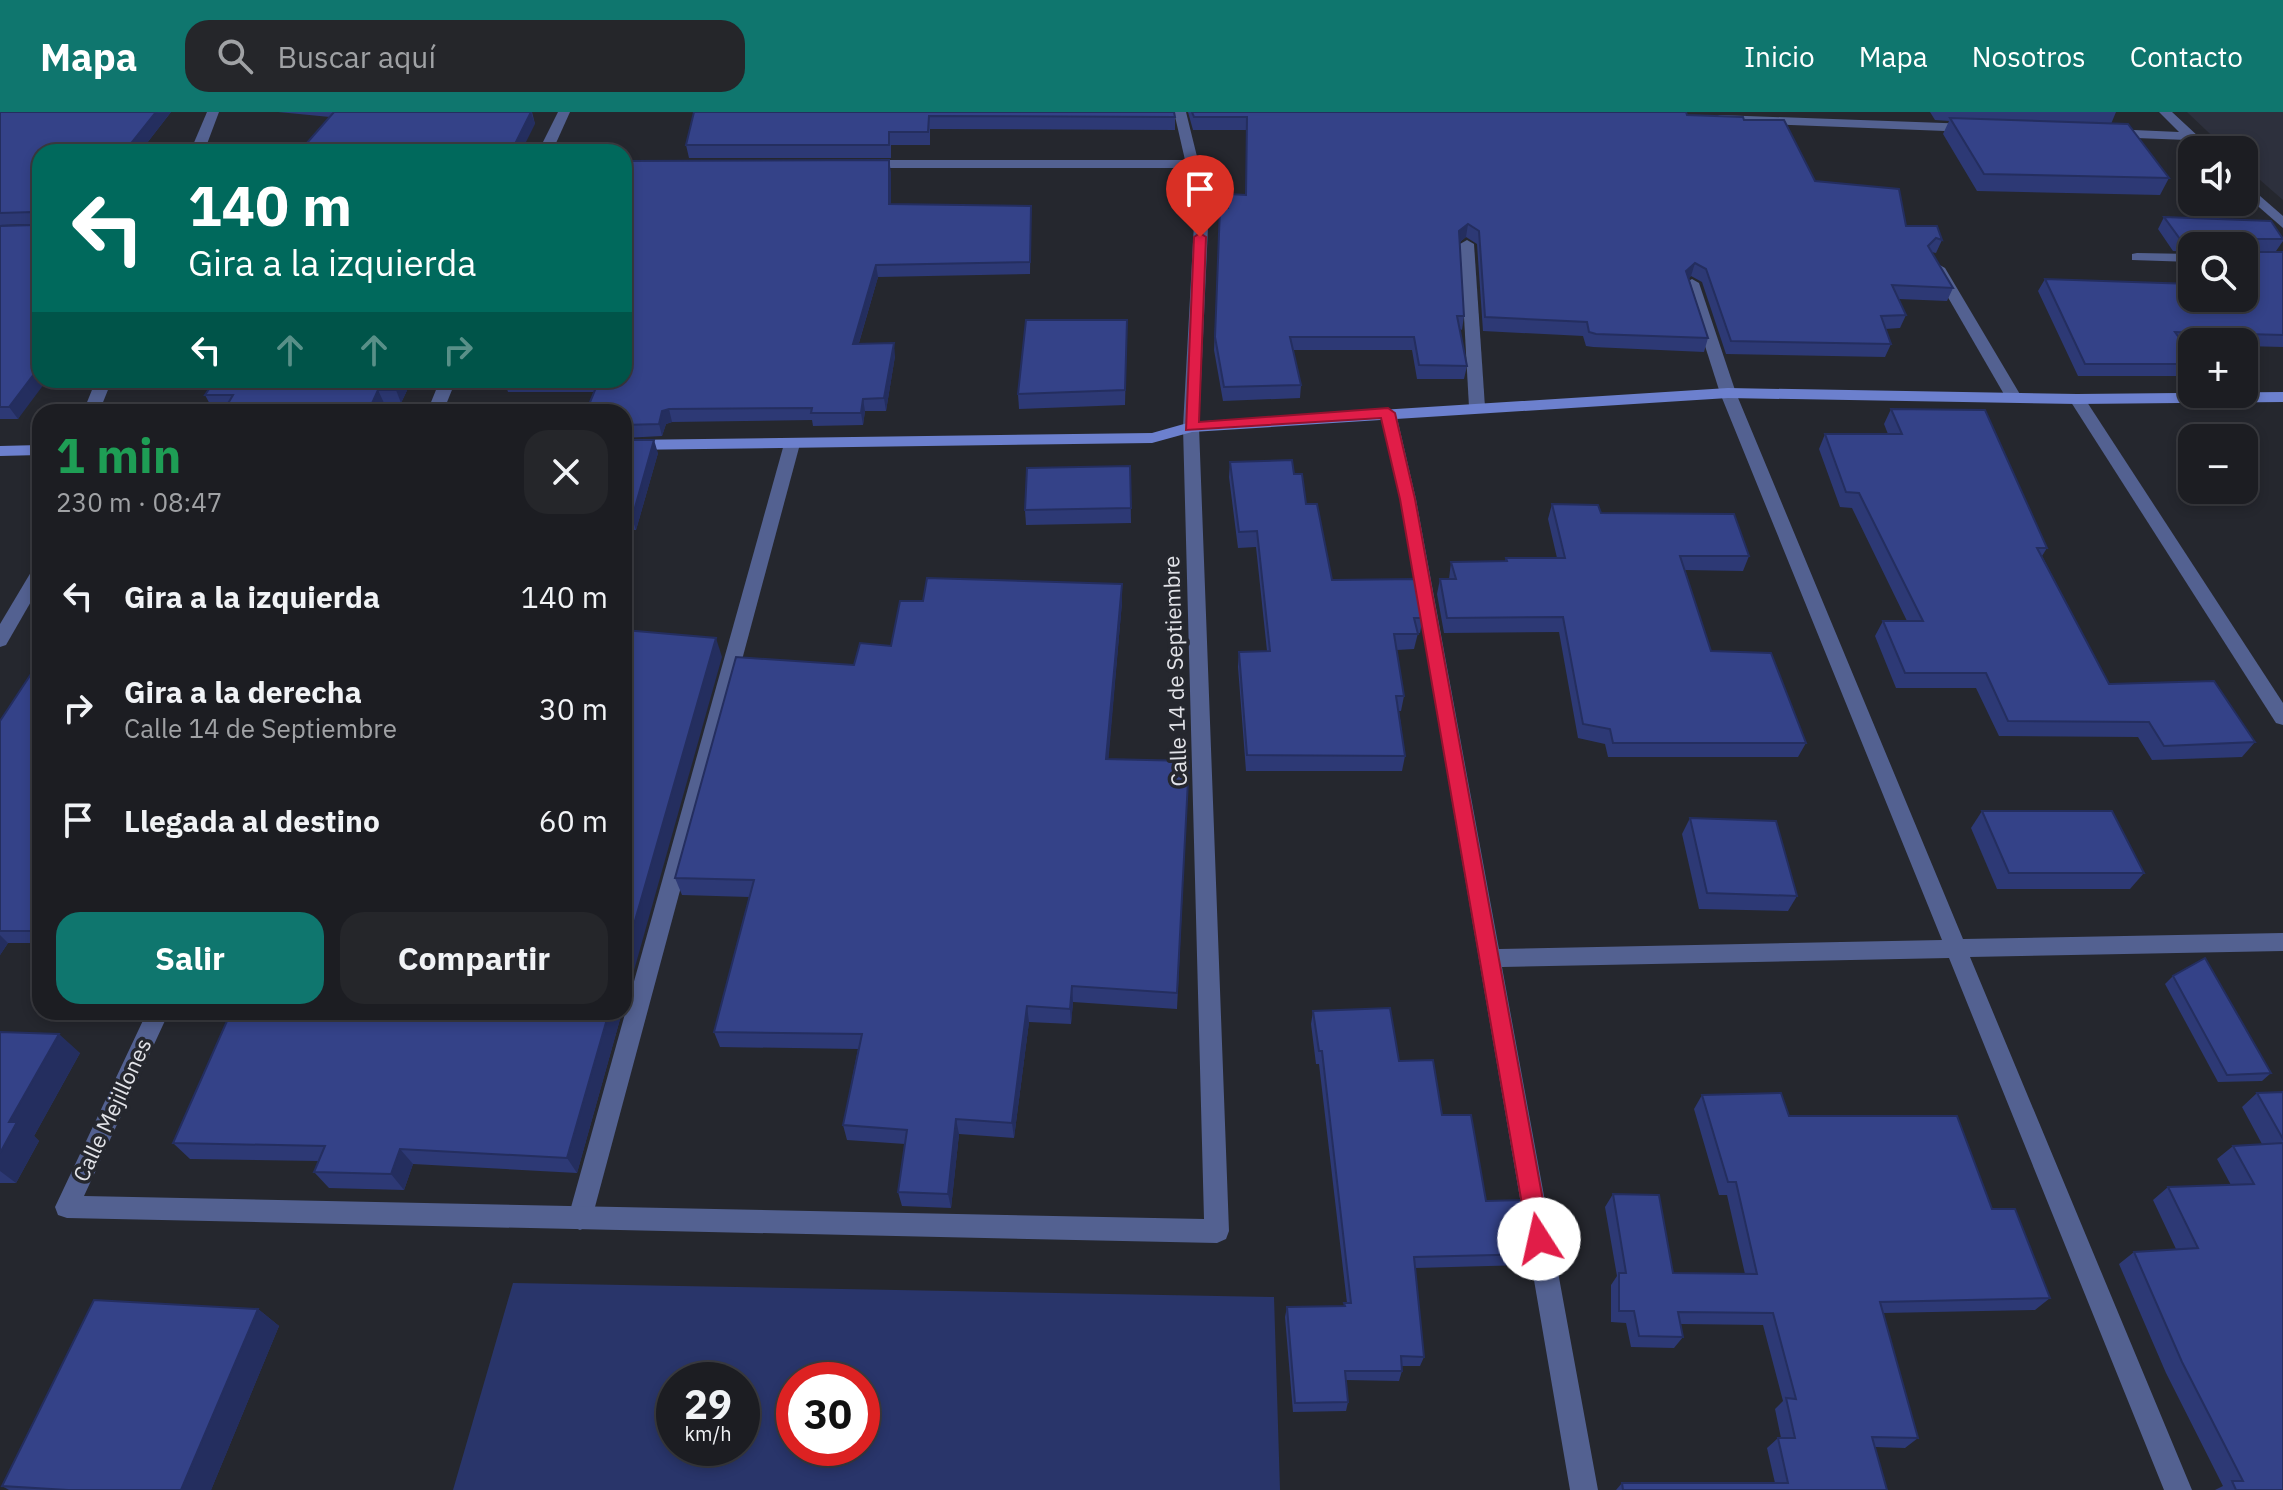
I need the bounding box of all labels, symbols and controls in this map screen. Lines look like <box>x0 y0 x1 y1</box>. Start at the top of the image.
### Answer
search box <box>185 20 745 92</box>
text: Mapa <box>40 32 137 81</box>
icon: search <box>213 34 257 78</box>
text: Buscar aquí <box>277 37 436 76</box>
text: Inicio <box>1744 38 1815 75</box>
text: Mapa <box>1859 38 1928 75</box>
text: Nosotros <box>1972 38 2086 75</box>
text: Contacto <box>2130 38 2243 75</box>
map controls <box>2178 136 2258 504</box>
button: sound <box>2178 136 2258 216</box>
pin <box>1166 155 1234 237</box>
icon: arrive <box>1178 167 1222 211</box>
text: 140 m <box>188 169 352 241</box>
icon: left <box>56 176 160 280</box>
button: search <box>2178 232 2258 312</box>
text: Gira a la izquierda <box>188 239 477 286</box>
icon: left <box>184 328 228 372</box>
icon: ahead <box>268 328 312 372</box>
icon: ahead <box>352 328 396 372</box>
icon: right <box>436 328 480 372</box>
button: + <box>2178 328 2258 408</box>
text: 1 min <box>56 424 181 486</box>
button: − <box>2178 424 2258 504</box>
button: close <box>524 430 608 514</box>
text: 230 m · 08:47 <box>56 485 222 519</box>
street label: Calle 14 de Septiembre <box>1156 555 1193 787</box>
icon: left <box>56 574 100 618</box>
text: Gira a la izquierda <box>124 577 380 616</box>
text: 140 m <box>521 577 608 616</box>
text: Gira a la derecha <box>124 672 362 711</box>
icon: right <box>56 686 100 730</box>
text: 30 m <box>539 689 608 728</box>
text: Calle 14 de Septiembre <box>124 711 397 745</box>
icon: arrive <box>56 798 100 842</box>
text: Llegada al destino <box>124 801 380 840</box>
text: 60 m <box>539 801 608 840</box>
button: Salir <box>56 912 324 1004</box>
button: Compartir <box>340 912 608 1004</box>
street label: Calle Mejillones <box>66 1033 157 1186</box>
position arrow <box>1497 1197 1581 1281</box>
speed limit sign: 30 <box>776 1362 880 1466</box>
text: 29 <box>684 1378 732 1430</box>
text: km/h <box>684 1420 732 1447</box>

